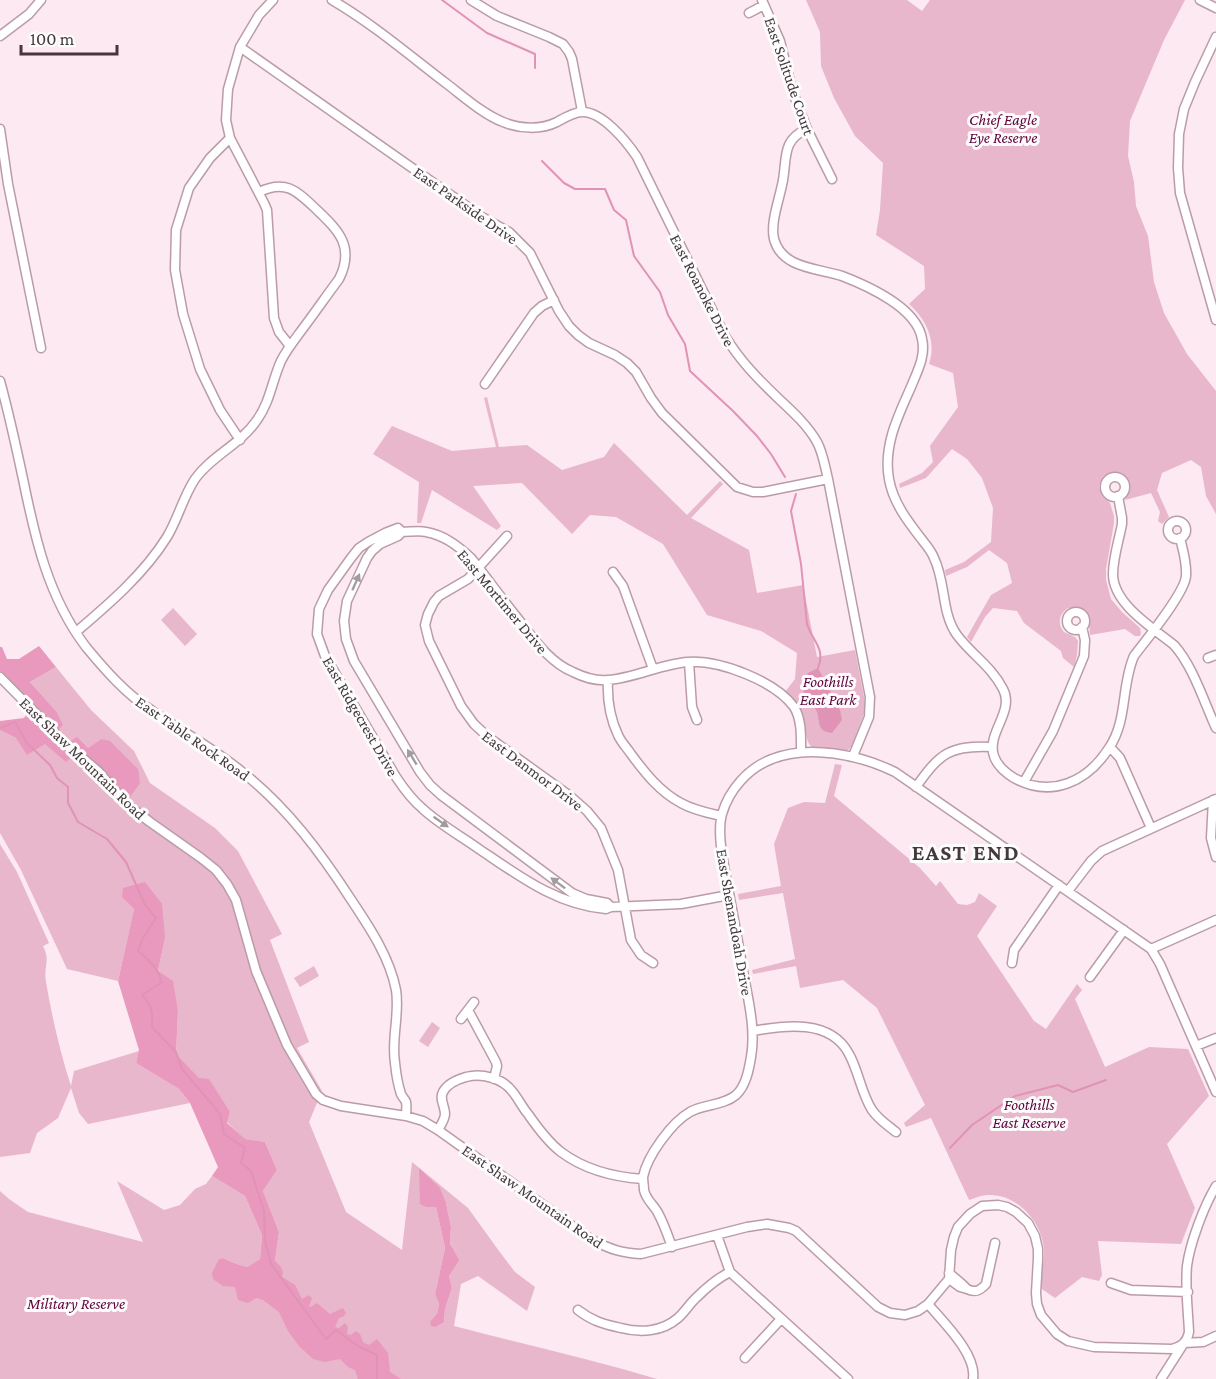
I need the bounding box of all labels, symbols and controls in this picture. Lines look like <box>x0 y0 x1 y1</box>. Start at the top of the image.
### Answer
street label: East Solitude Court <box>761 15 818 138</box>
scale bar <box>21 18 117 56</box>
text: 100 m <box>30 29 75 49</box>
park label: Chief Eagle Eye Reserve <box>969 111 1037 147</box>
street label: East Parkside Drive <box>411 163 521 248</box>
street label: East Roanoke Drive <box>667 231 738 349</box>
street label: East Mortimer Drive <box>454 546 551 657</box>
one-way arrow <box>351 572 361 590</box>
street label: East Ridgecrest Drive <box>319 653 402 780</box>
park label: Foothills East Park <box>800 673 857 708</box>
street label: East Table Rock Road <box>133 693 253 784</box>
street label: East Shaw Mountain Road <box>16 694 149 823</box>
street label: East Danmor Drive <box>479 727 586 814</box>
one-way arrow <box>406 749 417 765</box>
one-way arrow <box>433 816 449 827</box>
district label: EAST END <box>912 840 1020 865</box>
street label: East Shenandoah Drive <box>713 847 756 997</box>
one-way arrow <box>551 877 567 889</box>
park label: Foothills East Reserve <box>992 1096 1066 1131</box>
street label: East Shaw Mountain Road <box>459 1141 607 1252</box>
park label: Military Reserve <box>26 1295 125 1313</box>

